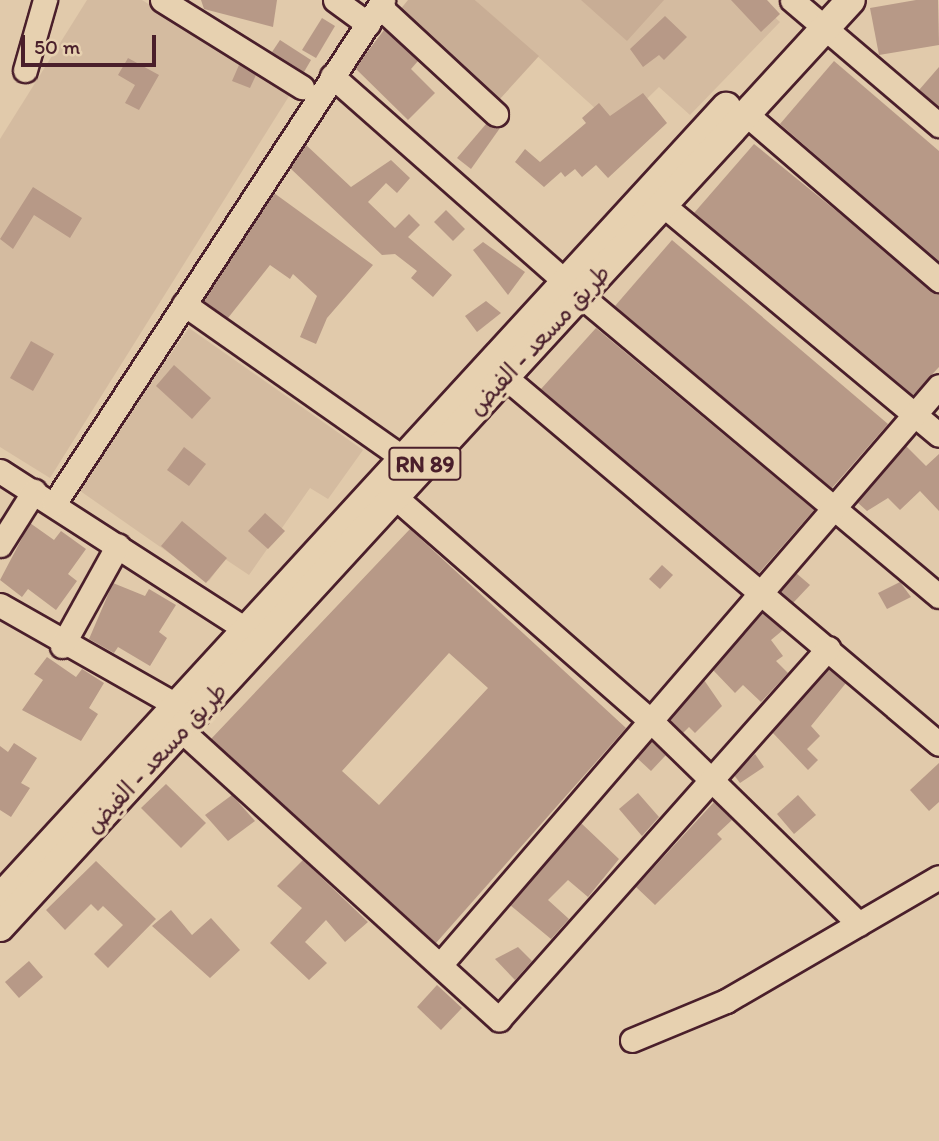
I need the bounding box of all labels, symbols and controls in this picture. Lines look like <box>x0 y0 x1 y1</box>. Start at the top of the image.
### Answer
scale bar <box>24 21 159 65</box>
text: 50 m <box>34 34 80 59</box>
street label: طريق مسعد - الفيض <box>462 259 616 421</box>
road number: RN 89 <box>388 445 462 484</box>
street label: طريق مسعد - الفيض <box>79 677 233 839</box>

